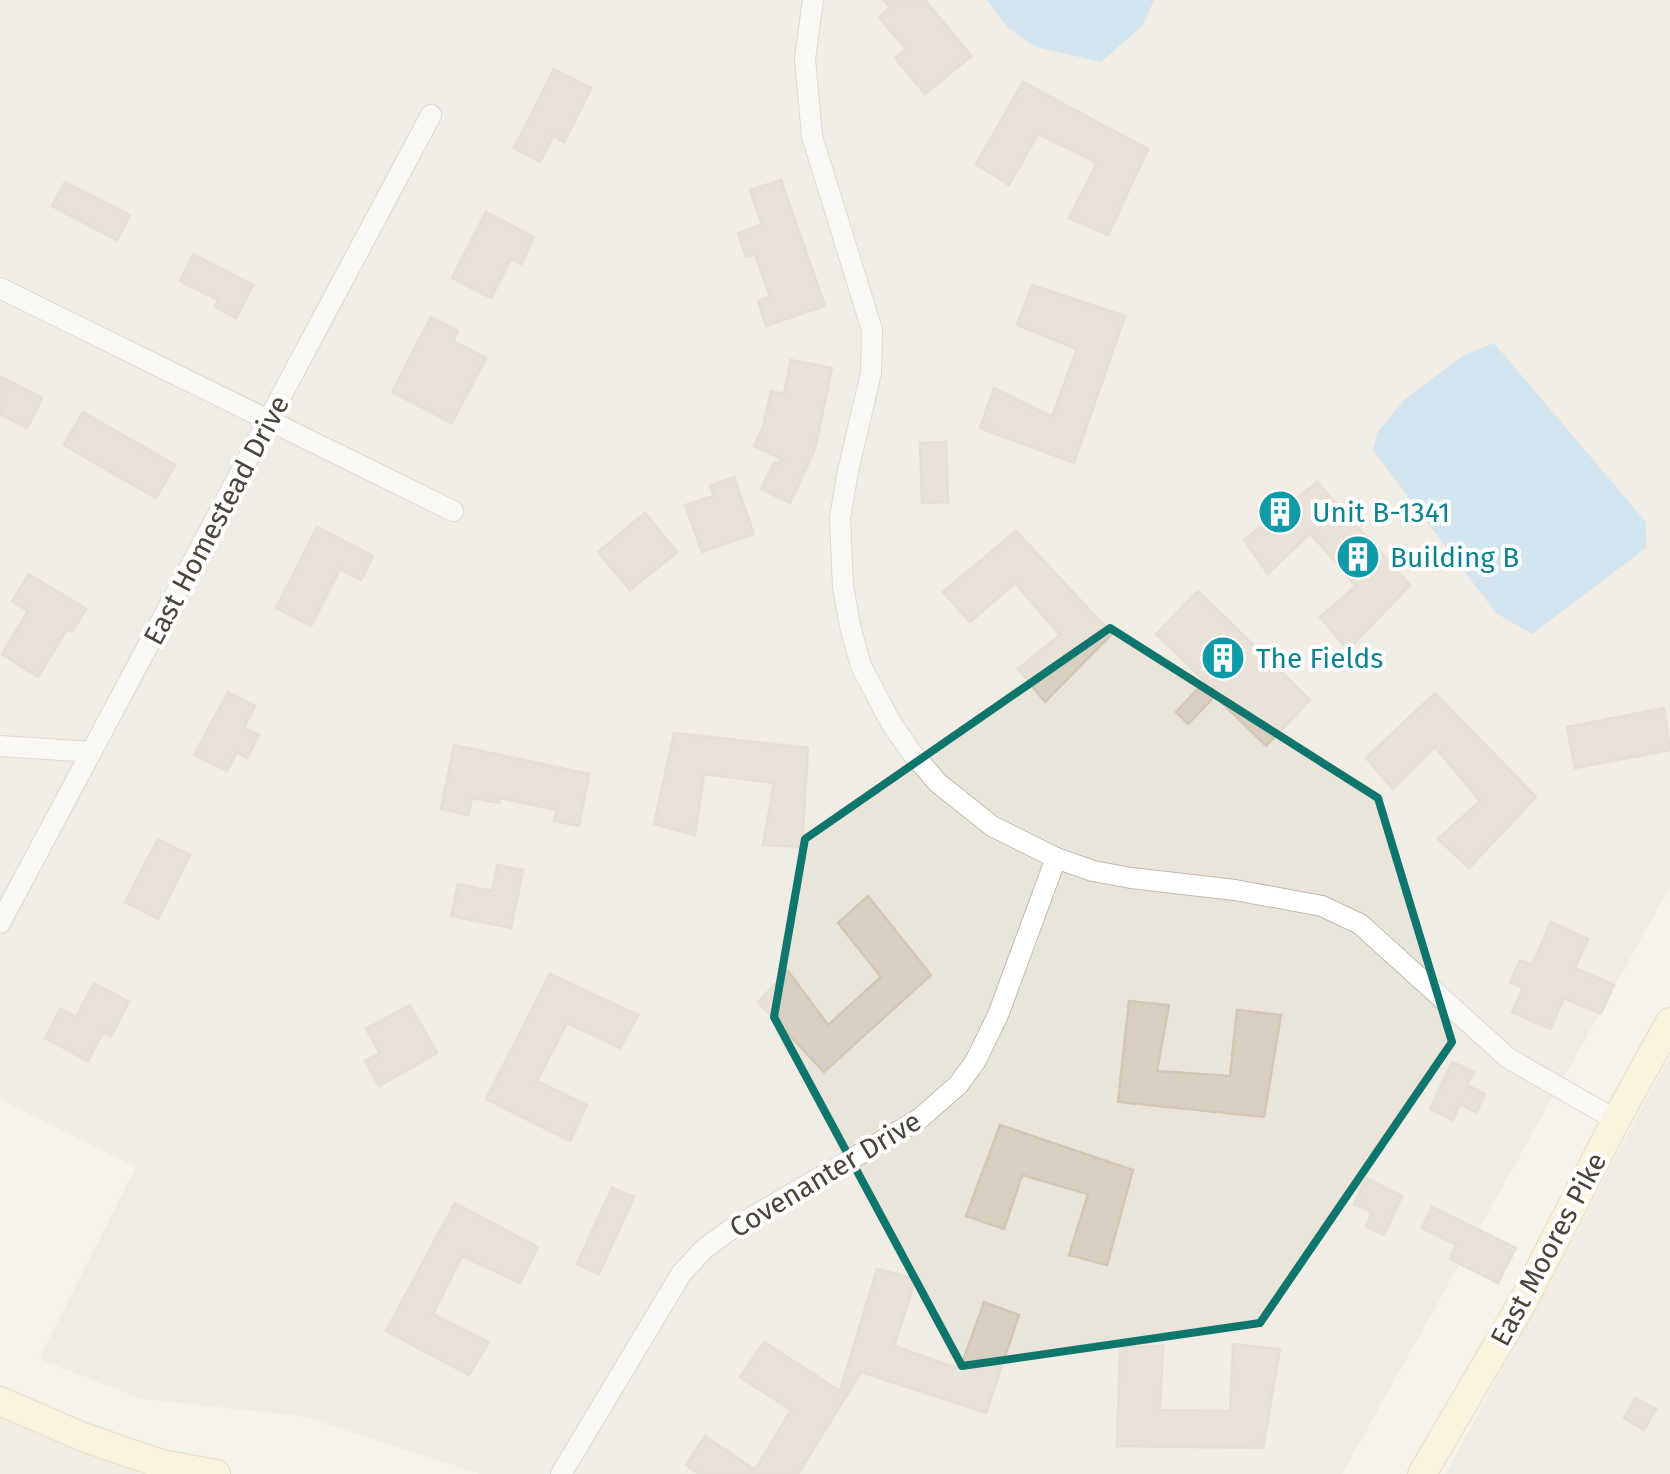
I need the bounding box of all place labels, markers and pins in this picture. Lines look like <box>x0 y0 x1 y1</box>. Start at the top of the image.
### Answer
building icon: Unit B-1341 <box>1257 489 1303 535</box>
place label: Unit B-1341 <box>1312 496 1450 529</box>
building icon: Building B <box>1335 534 1381 580</box>
place label: Building B <box>1390 541 1519 574</box>
building icon: The Fields <box>1200 635 1246 681</box>
place label: The Fields <box>1256 642 1383 675</box>

